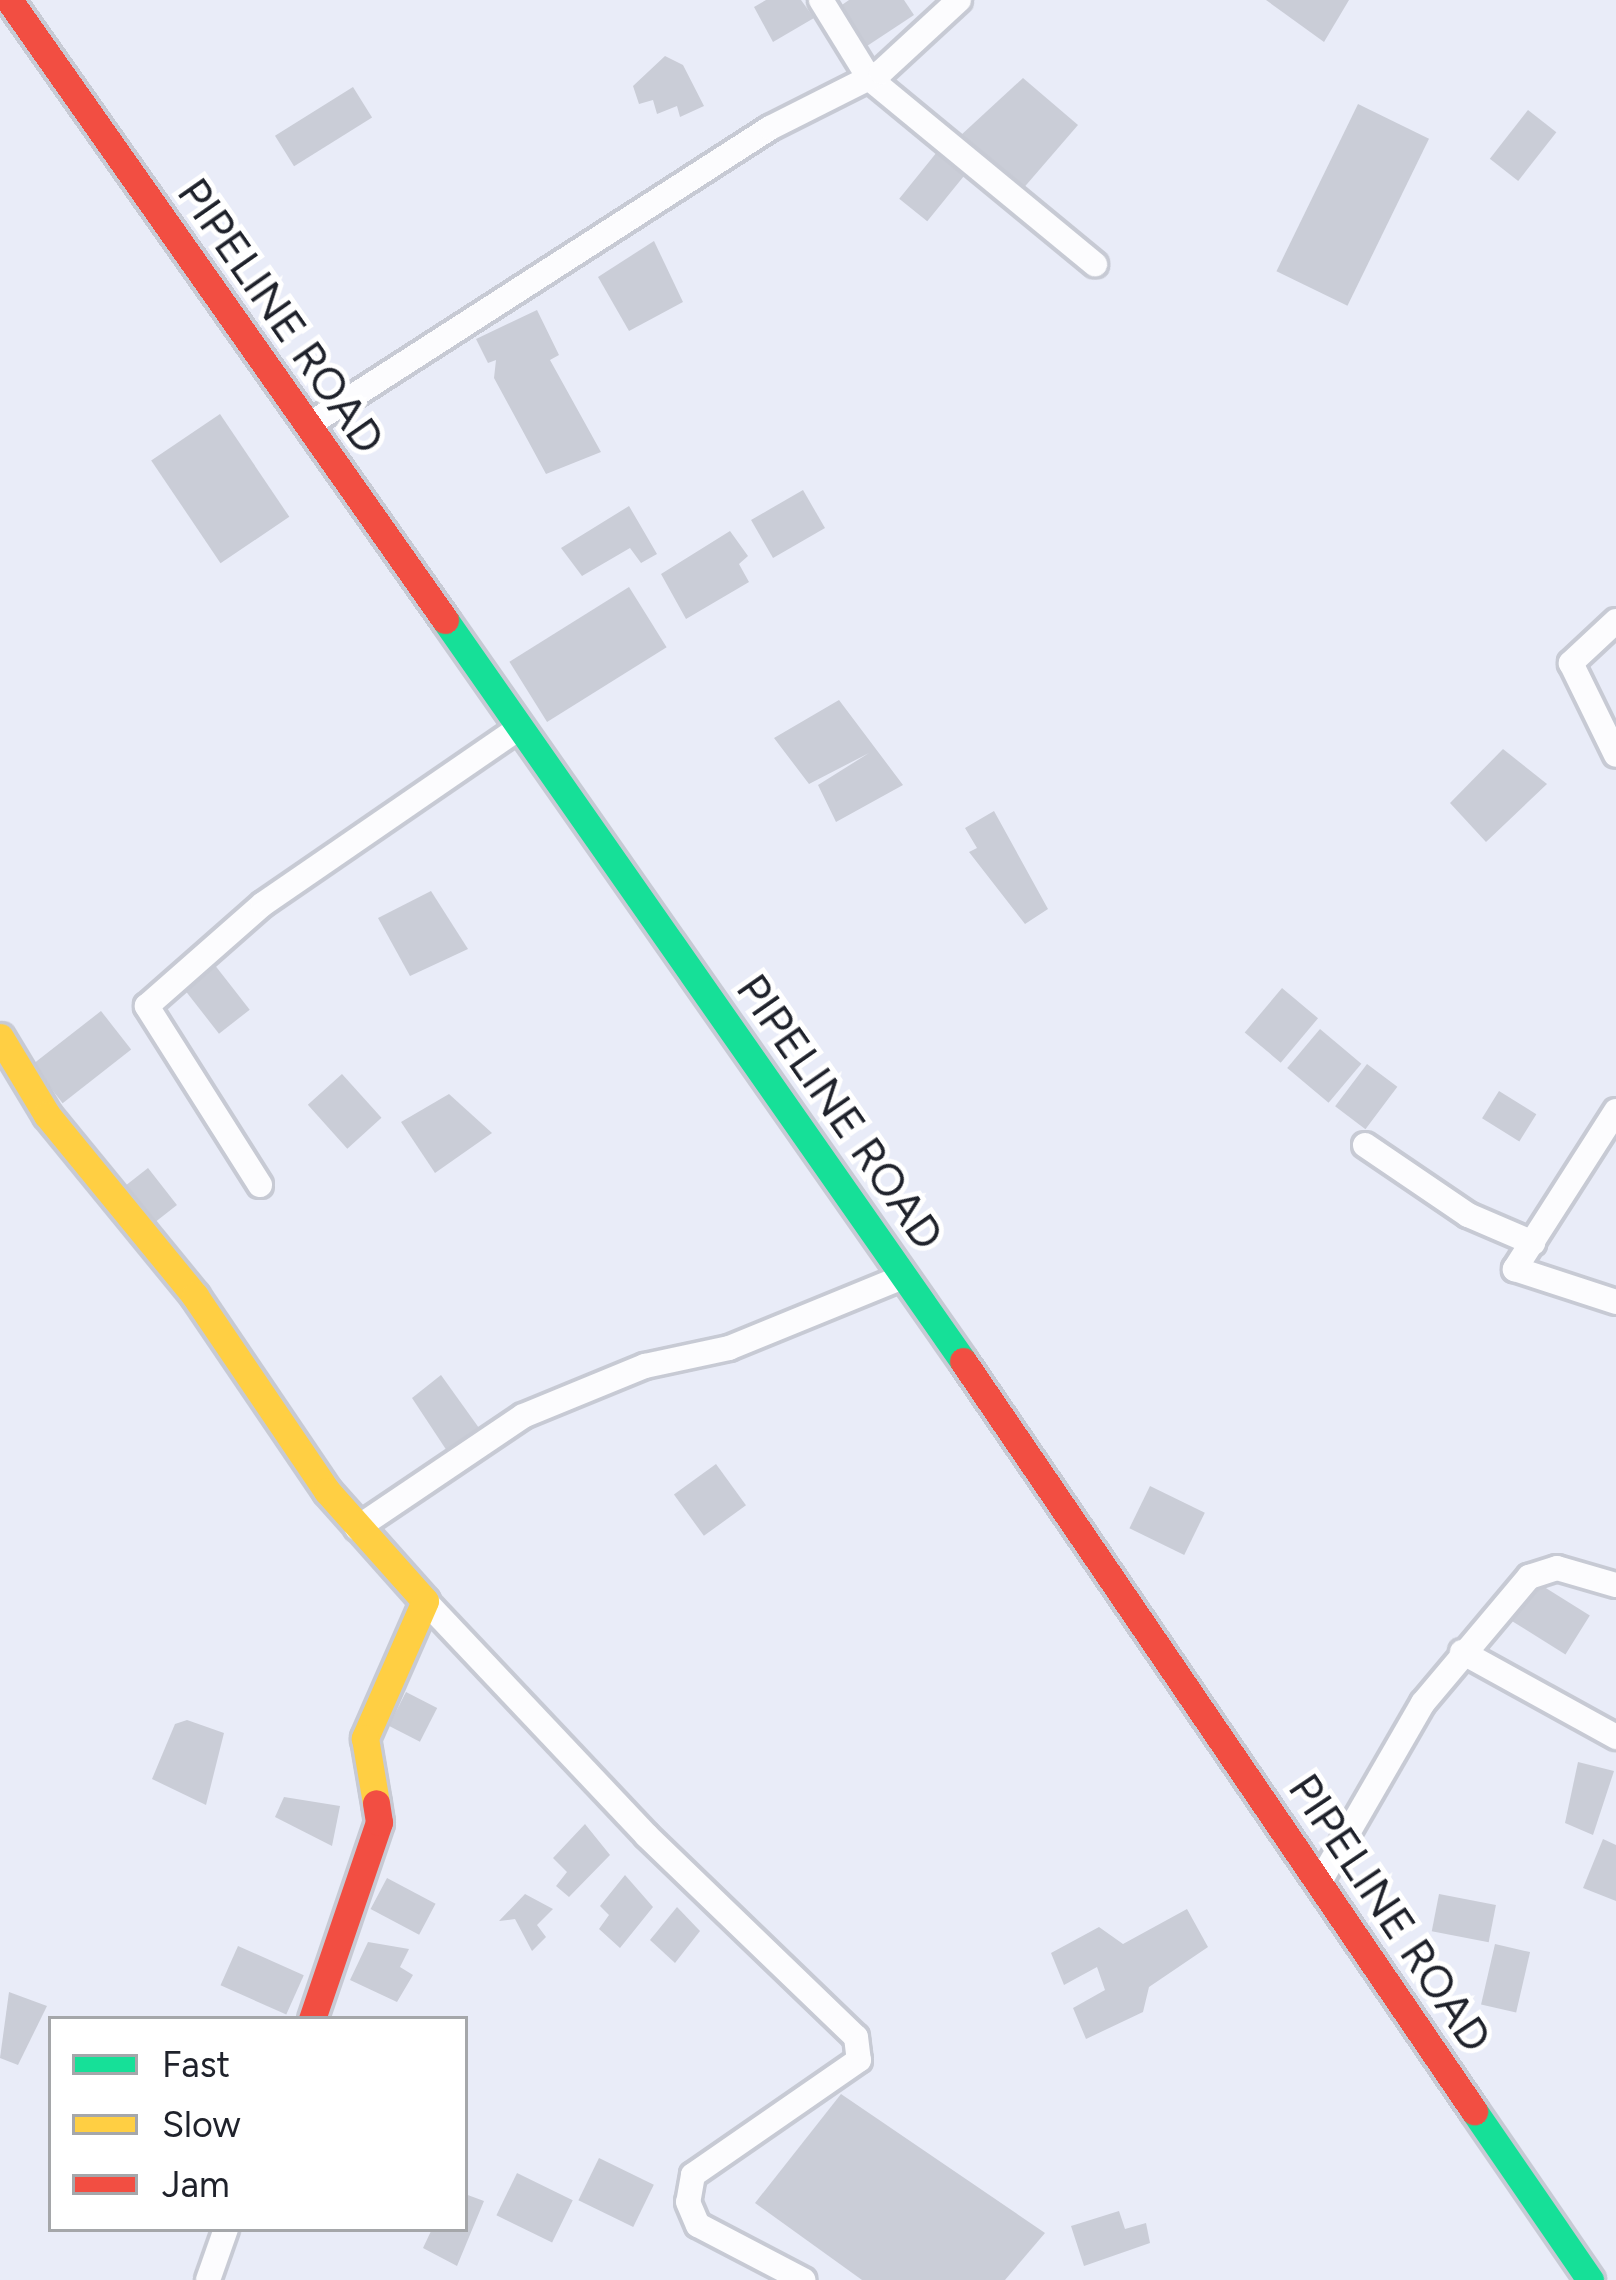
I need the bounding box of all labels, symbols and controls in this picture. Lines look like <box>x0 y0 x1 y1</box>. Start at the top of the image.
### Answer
street label: PIPELINE ROAD <box>166 168 396 464</box>
street label: PIPELINE ROAD <box>725 964 955 1260</box>
street label: PIPELINE ROAD <box>1277 1764 1503 2062</box>
legend <box>48 2016 468 2232</box>
text: Fast <box>162 2043 230 2086</box>
text: Slow <box>162 2103 241 2146</box>
text: Jam <box>162 2163 230 2206</box>

